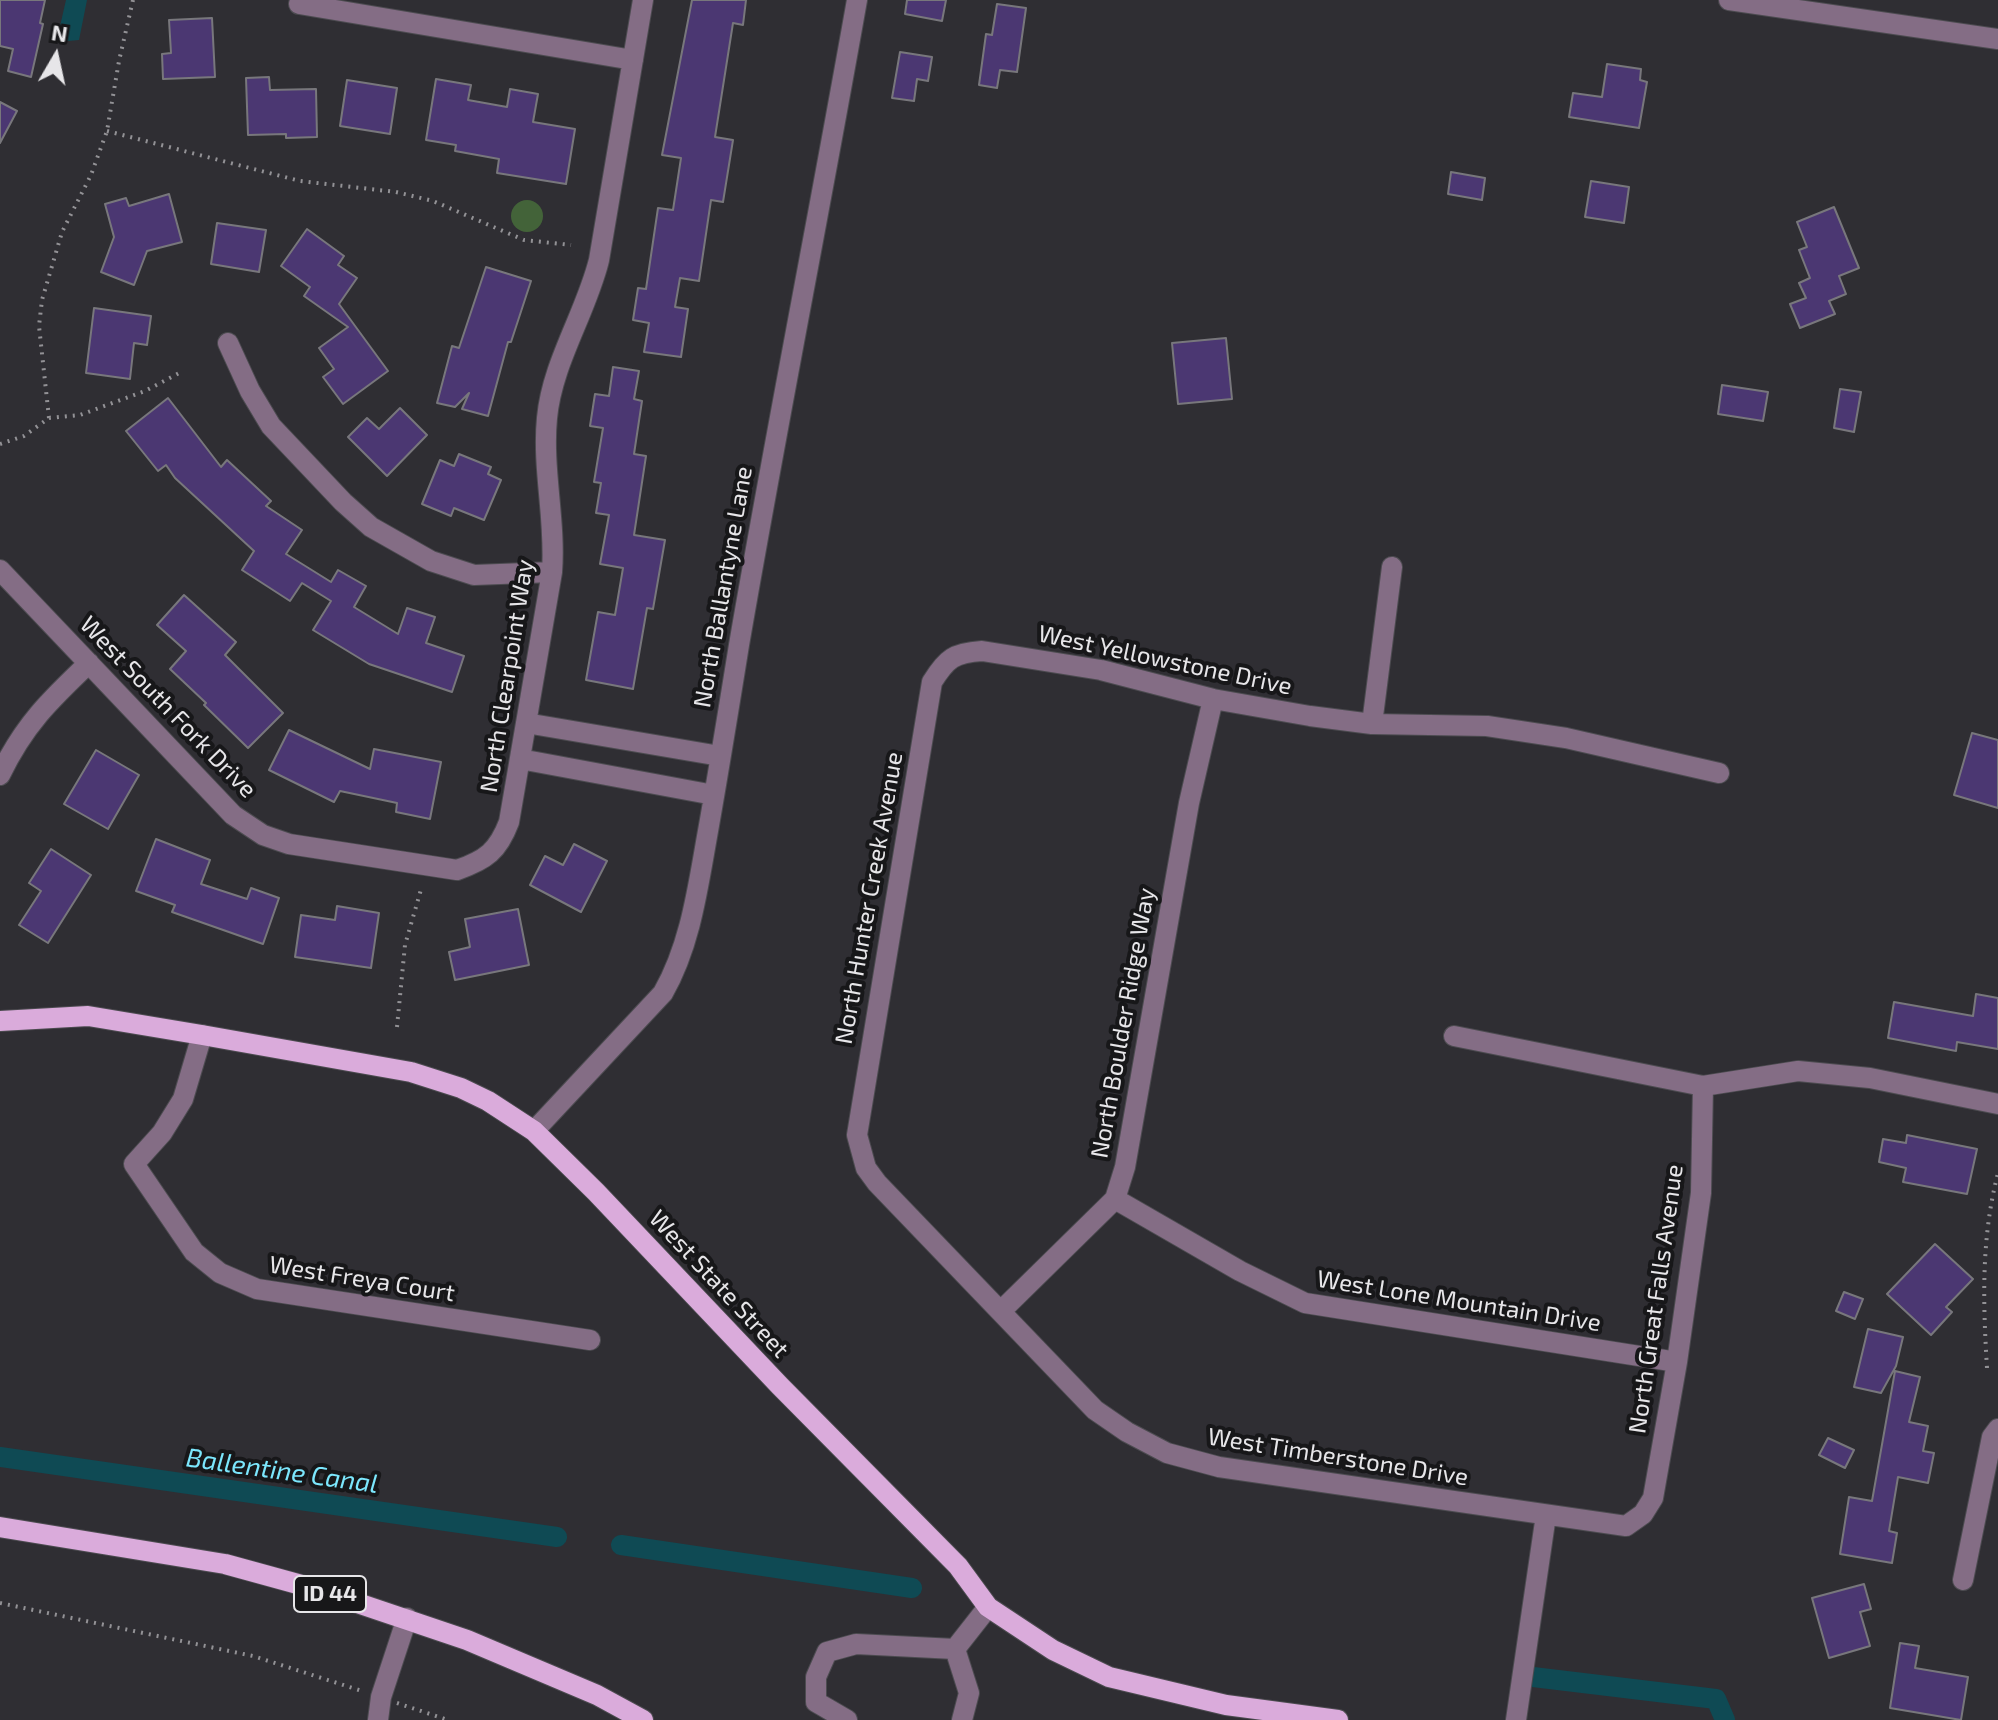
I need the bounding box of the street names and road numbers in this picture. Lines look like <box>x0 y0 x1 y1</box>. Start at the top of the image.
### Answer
street label: North Ballantyne Lane <box>688 464 758 710</box>
street label: North Clearpoint Way <box>474 558 540 794</box>
street label: West South Fork Drive <box>74 610 262 804</box>
street label: West Yellowstone Drive <box>1036 619 1294 701</box>
street label: North Hunter Creek Avenue <box>829 750 909 1046</box>
street label: North Boulder Ridge Way <box>1085 886 1161 1160</box>
street label: North Great Falls Avenue <box>1623 1163 1689 1435</box>
street label: West State Street <box>643 1204 795 1364</box>
street label: West Freya Court <box>267 1250 457 1308</box>
street label: West Lone Mountain Drive <box>1315 1264 1603 1338</box>
street label: West Timberstone Drive <box>1206 1422 1470 1492</box>
road number: ID 44 <box>294 1576 366 1612</box>

